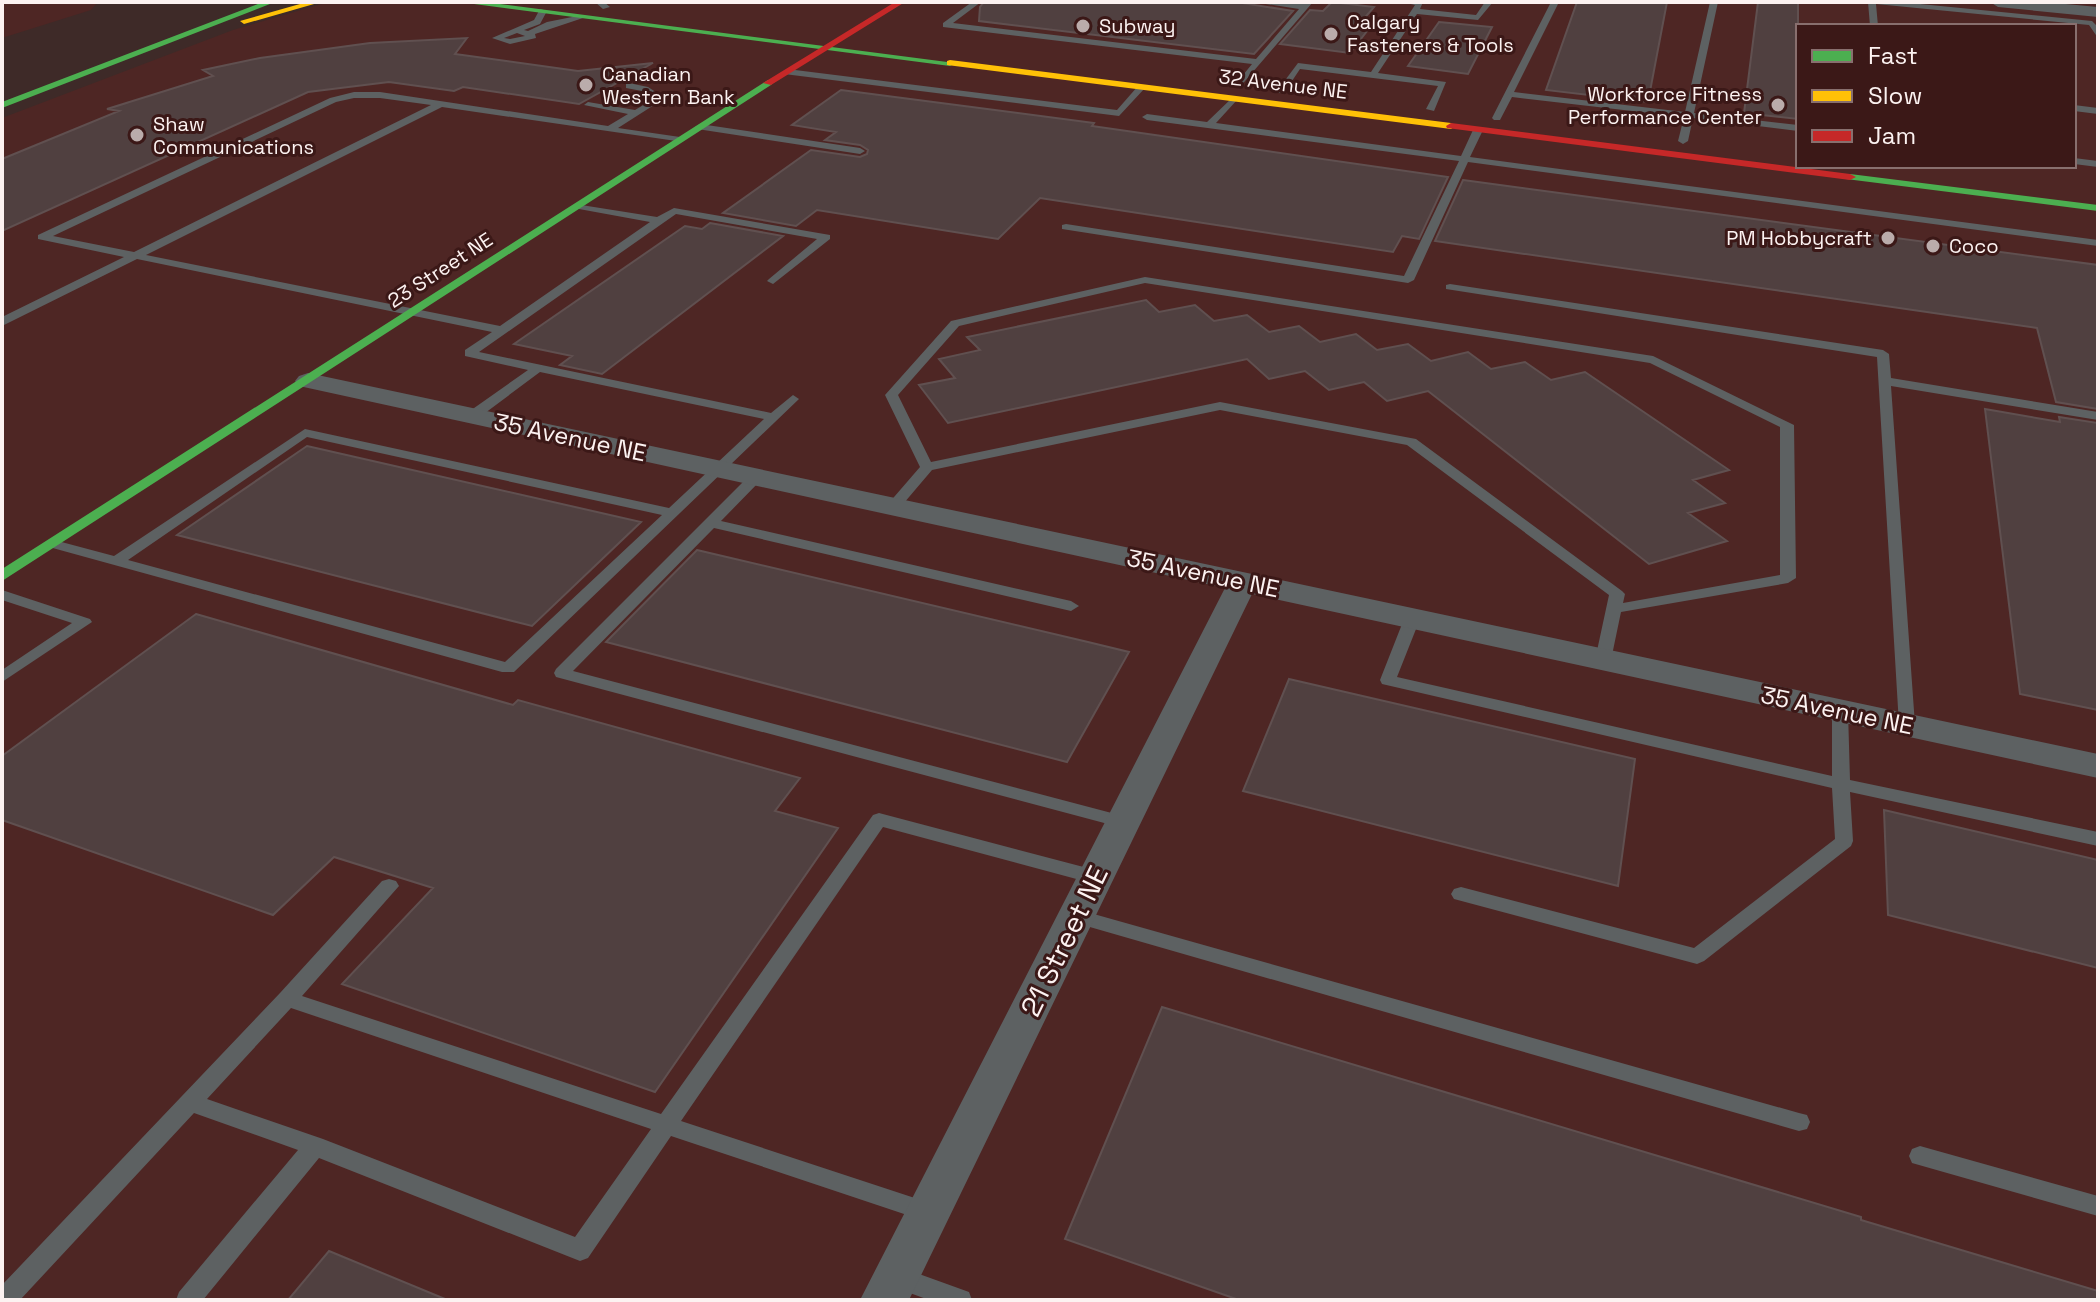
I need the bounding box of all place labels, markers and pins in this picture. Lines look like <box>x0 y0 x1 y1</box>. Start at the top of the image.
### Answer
place label: Calgary Fasteners & Tools <box>1347 9 1514 58</box>
place label: Subway <box>1099 13 1176 39</box>
marker: Subway <box>1074 17 1092 35</box>
marker: Calgary Fasteners & Tools <box>1322 25 1340 43</box>
place label: Canadian Western Bank <box>602 61 735 110</box>
marker: Canadian Western Bank <box>577 76 595 94</box>
place label: Workforce Fitness Performance Center <box>1568 81 1762 130</box>
marker: Workforce Fitness Performance Center <box>1769 96 1787 114</box>
place label: Shaw Communications <box>153 111 314 160</box>
marker: Shaw Communications <box>128 126 146 144</box>
place label: PM Hobbycraft <box>1726 225 1872 251</box>
marker: PM Hobbycraft <box>1879 229 1897 247</box>
place label: Coco <box>1949 233 1999 259</box>
marker: Coco <box>1924 237 1942 255</box>

